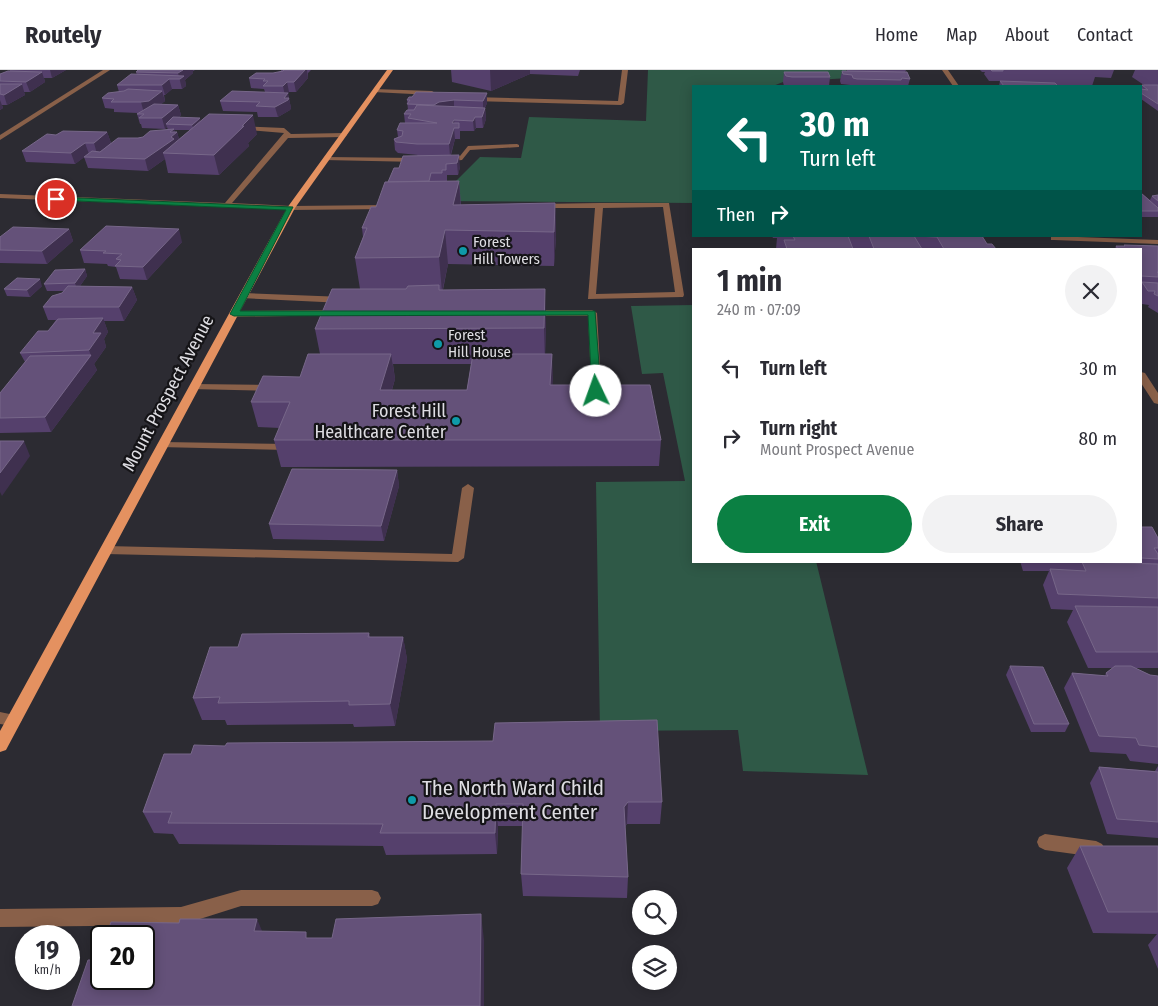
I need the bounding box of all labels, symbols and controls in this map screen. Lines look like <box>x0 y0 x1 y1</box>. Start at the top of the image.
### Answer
text: Routely <box>25 21 101 49</box>
text: Home <box>875 24 918 46</box>
text: Map <box>946 24 977 46</box>
text: About <box>1005 24 1049 46</box>
text: Contact <box>1077 24 1133 46</box>
text: 30 m <box>800 103 870 145</box>
icon: left <box>717 105 782 170</box>
text: Turn left <box>800 145 876 172</box>
pin <box>35 178 77 220</box>
icon: arrive <box>42 185 70 213</box>
icon: right <box>765 200 793 228</box>
text: Then <box>717 203 755 226</box>
place label: Forest Hill Towers <box>473 233 540 268</box>
marker: Forest Hill Towers <box>457 245 469 257</box>
text: 1 min <box>717 263 782 299</box>
button: close <box>1065 265 1117 317</box>
text: 240 m · 07:09 <box>717 300 801 319</box>
street label: Mount Prospect Avenue <box>118 311 219 475</box>
place label: Forest Hill House <box>448 326 511 361</box>
marker: Forest Hill House <box>432 338 444 350</box>
icon: left <box>717 354 745 382</box>
text: Turn left <box>760 357 827 380</box>
text: 30 m <box>1079 357 1117 380</box>
position arrow <box>569 364 621 416</box>
place label: Forest Hill Healthcare Center <box>314 400 447 443</box>
marker: Forest Hill Healthcare Center <box>450 415 462 427</box>
text: Turn right <box>760 417 837 440</box>
icon: right <box>717 424 745 452</box>
text: 80 m <box>1079 427 1117 450</box>
text: Mount Prospect Avenue <box>760 440 914 459</box>
button: Exit <box>717 495 912 553</box>
button: Share <box>922 495 1117 553</box>
place label: The North Ward Child Development Center <box>422 775 604 825</box>
marker: The North Ward Child Development Center <box>406 794 418 806</box>
map controls <box>632 890 677 990</box>
button: search <box>632 890 677 935</box>
speed limit sign: 20 <box>90 925 155 990</box>
text: 19 <box>36 936 59 966</box>
button: layers <box>632 945 677 990</box>
text: km/h <box>34 963 61 977</box>

